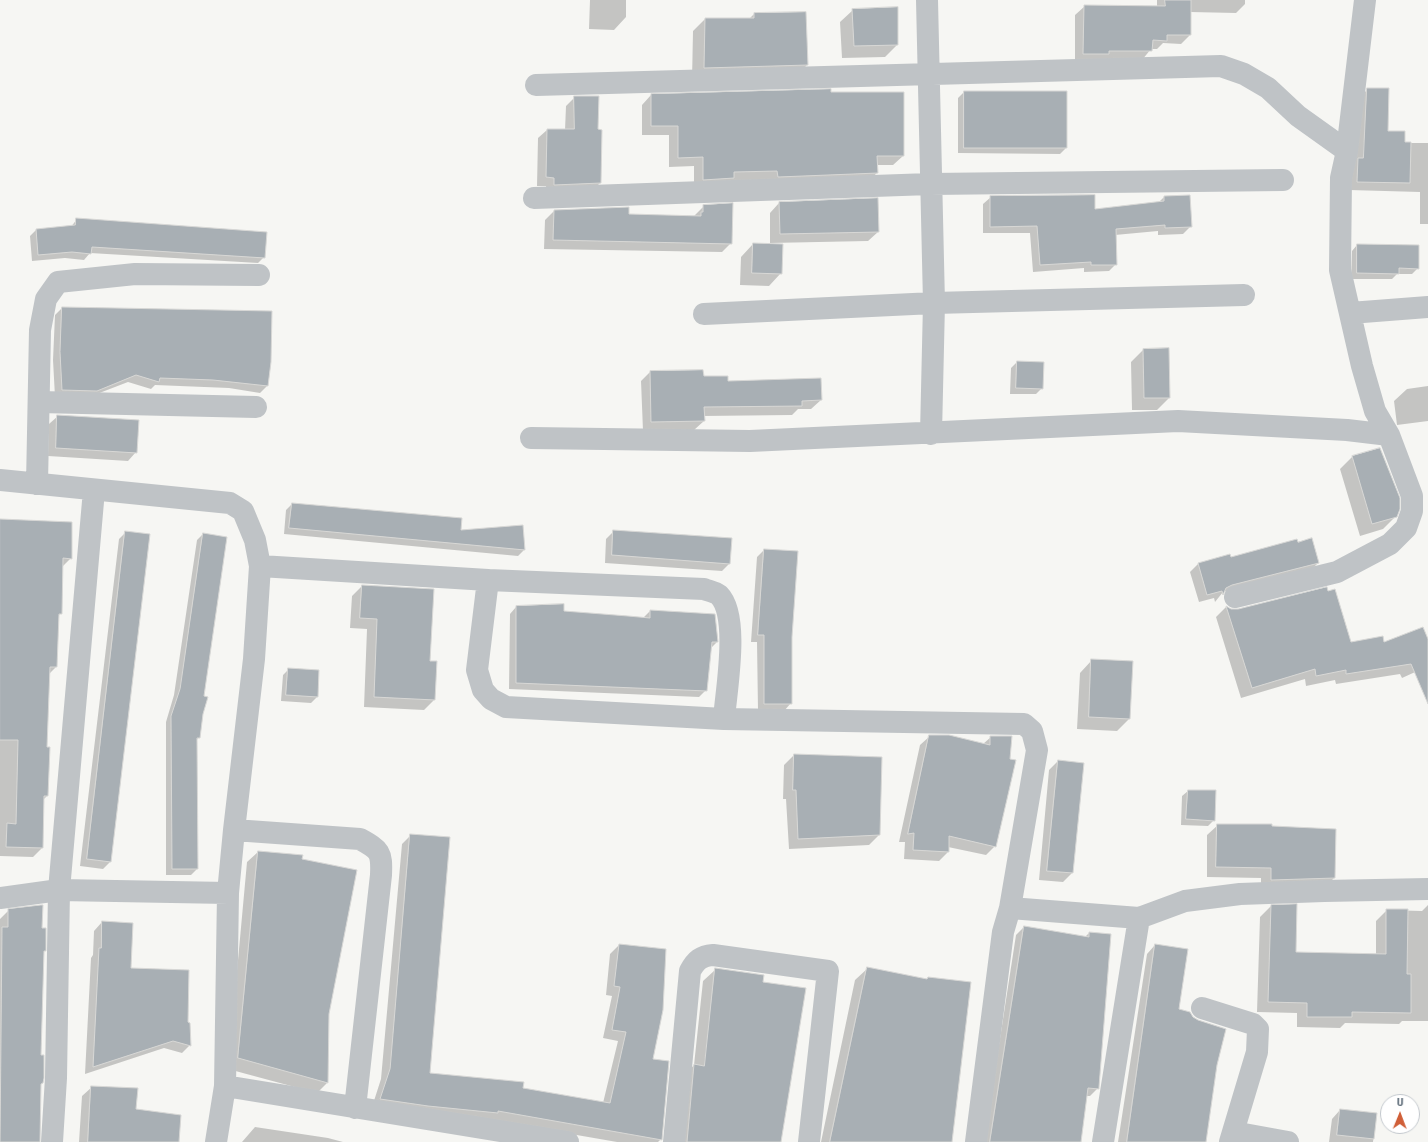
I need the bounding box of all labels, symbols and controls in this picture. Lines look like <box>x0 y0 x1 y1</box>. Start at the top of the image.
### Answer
north arrow <box>1380 1094 1420 1134</box>
text: U <box>1397 1096 1404 1109</box>

